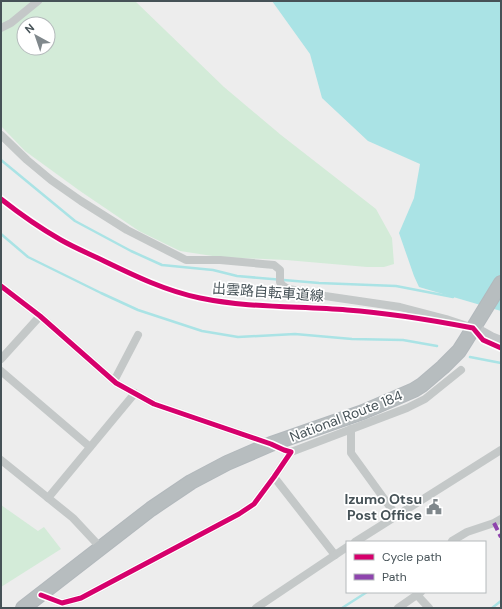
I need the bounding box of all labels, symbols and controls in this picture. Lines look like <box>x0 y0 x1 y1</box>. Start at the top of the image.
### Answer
north arrow <box>16 16 56 56</box>
text: N <box>22 20 37 36</box>
street label: 出雲路自転車道線 <box>212 279 324 305</box>
street label: National Route 184 <box>287 386 405 446</box>
place label: Izumo Otsu Post Office <box>345 490 422 524</box>
public building icon: Izumo Otsu Post Office <box>425 498 443 516</box>
legend <box>346 541 486 593</box>
text: Cycle path <box>382 549 442 565</box>
text: Path <box>382 569 407 585</box>

